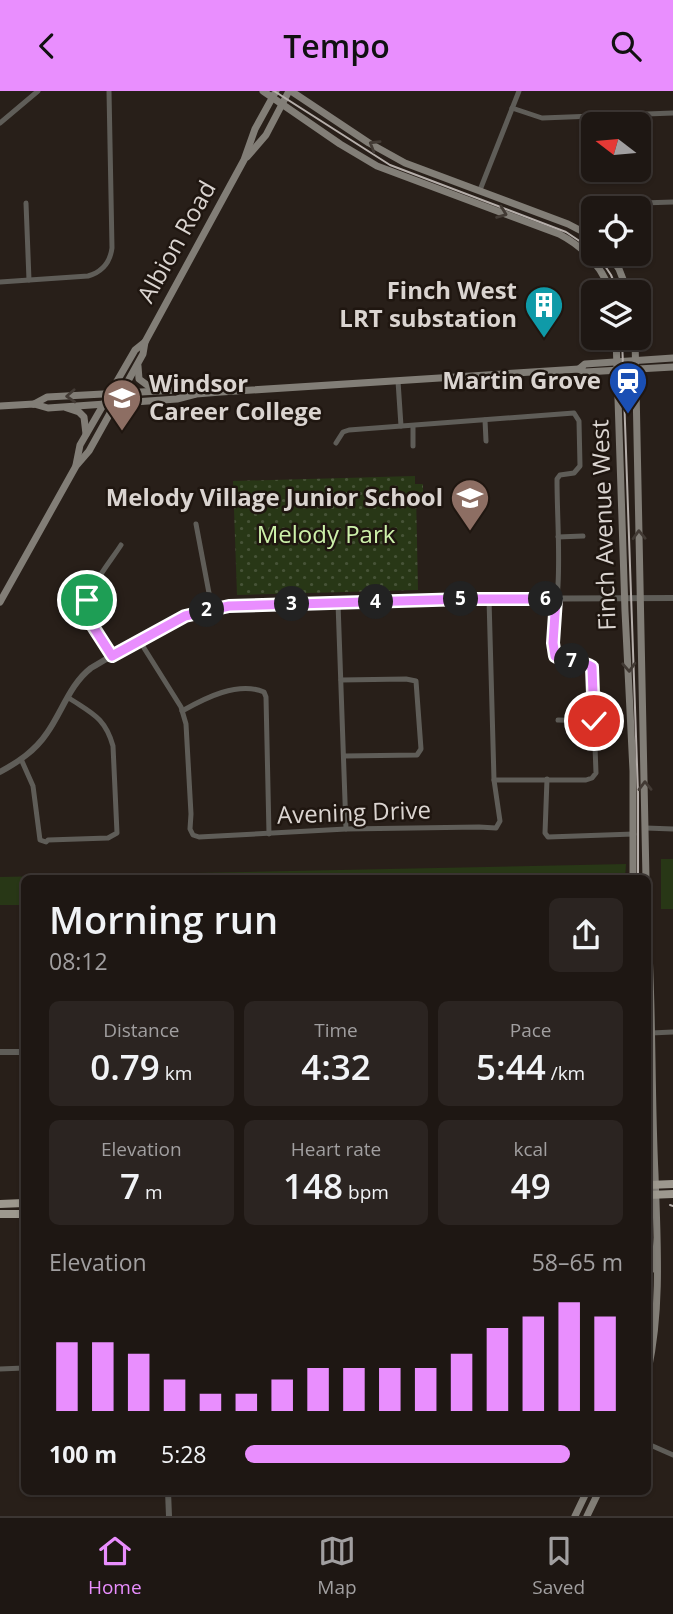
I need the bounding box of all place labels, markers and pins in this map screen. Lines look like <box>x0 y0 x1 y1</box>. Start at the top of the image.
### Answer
place label: Finch West LRT substation <box>339 273 517 334</box>
building icon: Finch West LRT substation <box>523 284 565 339</box>
station icon: Martin Grove <box>607 360 649 415</box>
place label: Martin Grove <box>442 363 601 396</box>
place label: Windsor Career College <box>149 366 322 427</box>
school or university icon: Windsor Career College <box>101 377 143 432</box>
school or university icon: Melody Village Junior School <box>449 477 491 532</box>
place label: Melody Village Junior School <box>106 480 443 513</box>
pin <box>57 570 117 630</box>
pin: 5 <box>444 581 478 617</box>
pin: 6 <box>528 581 564 617</box>
pin: 4 <box>358 585 394 619</box>
pin: 3 <box>274 587 310 621</box>
pin: 2 <box>190 593 224 627</box>
pin: 7 <box>554 643 590 679</box>
pin <box>564 691 624 751</box>

